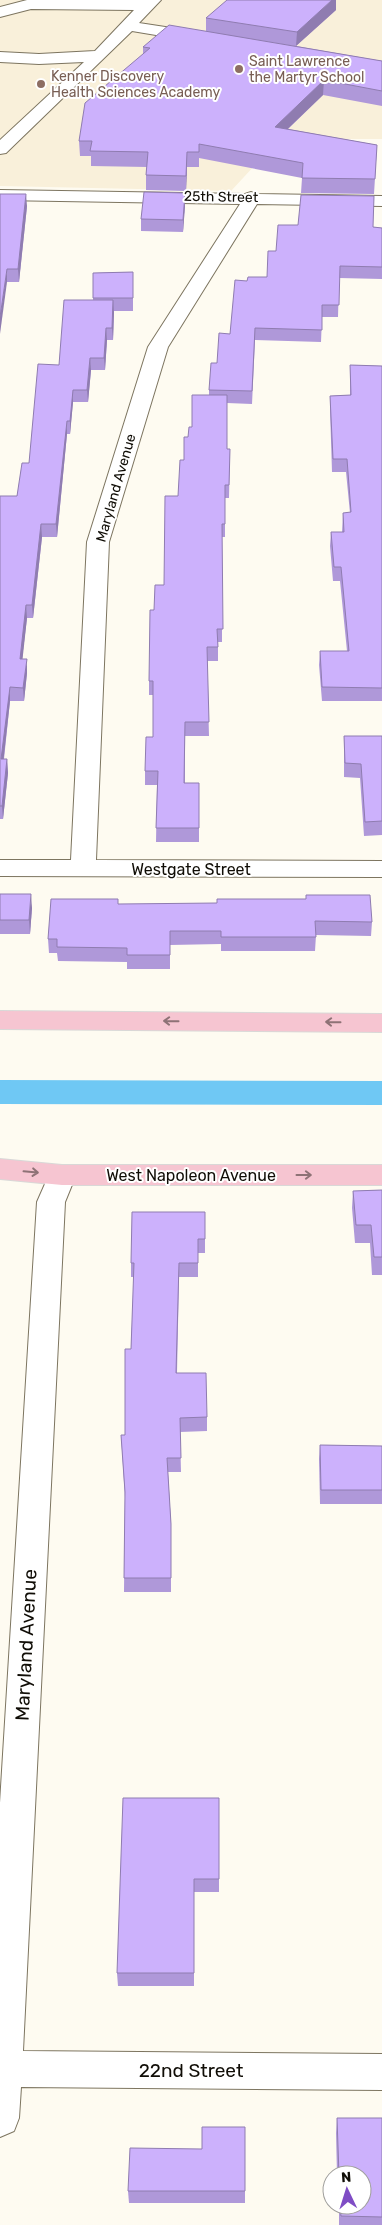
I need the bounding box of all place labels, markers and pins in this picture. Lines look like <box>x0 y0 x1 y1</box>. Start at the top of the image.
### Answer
place label: Saint Lawrence the Martyr School <box>249 53 365 86</box>
marker: Saint Lawrence the Martyr School <box>233 63 245 75</box>
place label: Kenner Discovery Health Sciences Academy <box>51 68 220 101</box>
marker: Kenner Discovery Health Sciences Academy <box>35 78 47 90</box>

